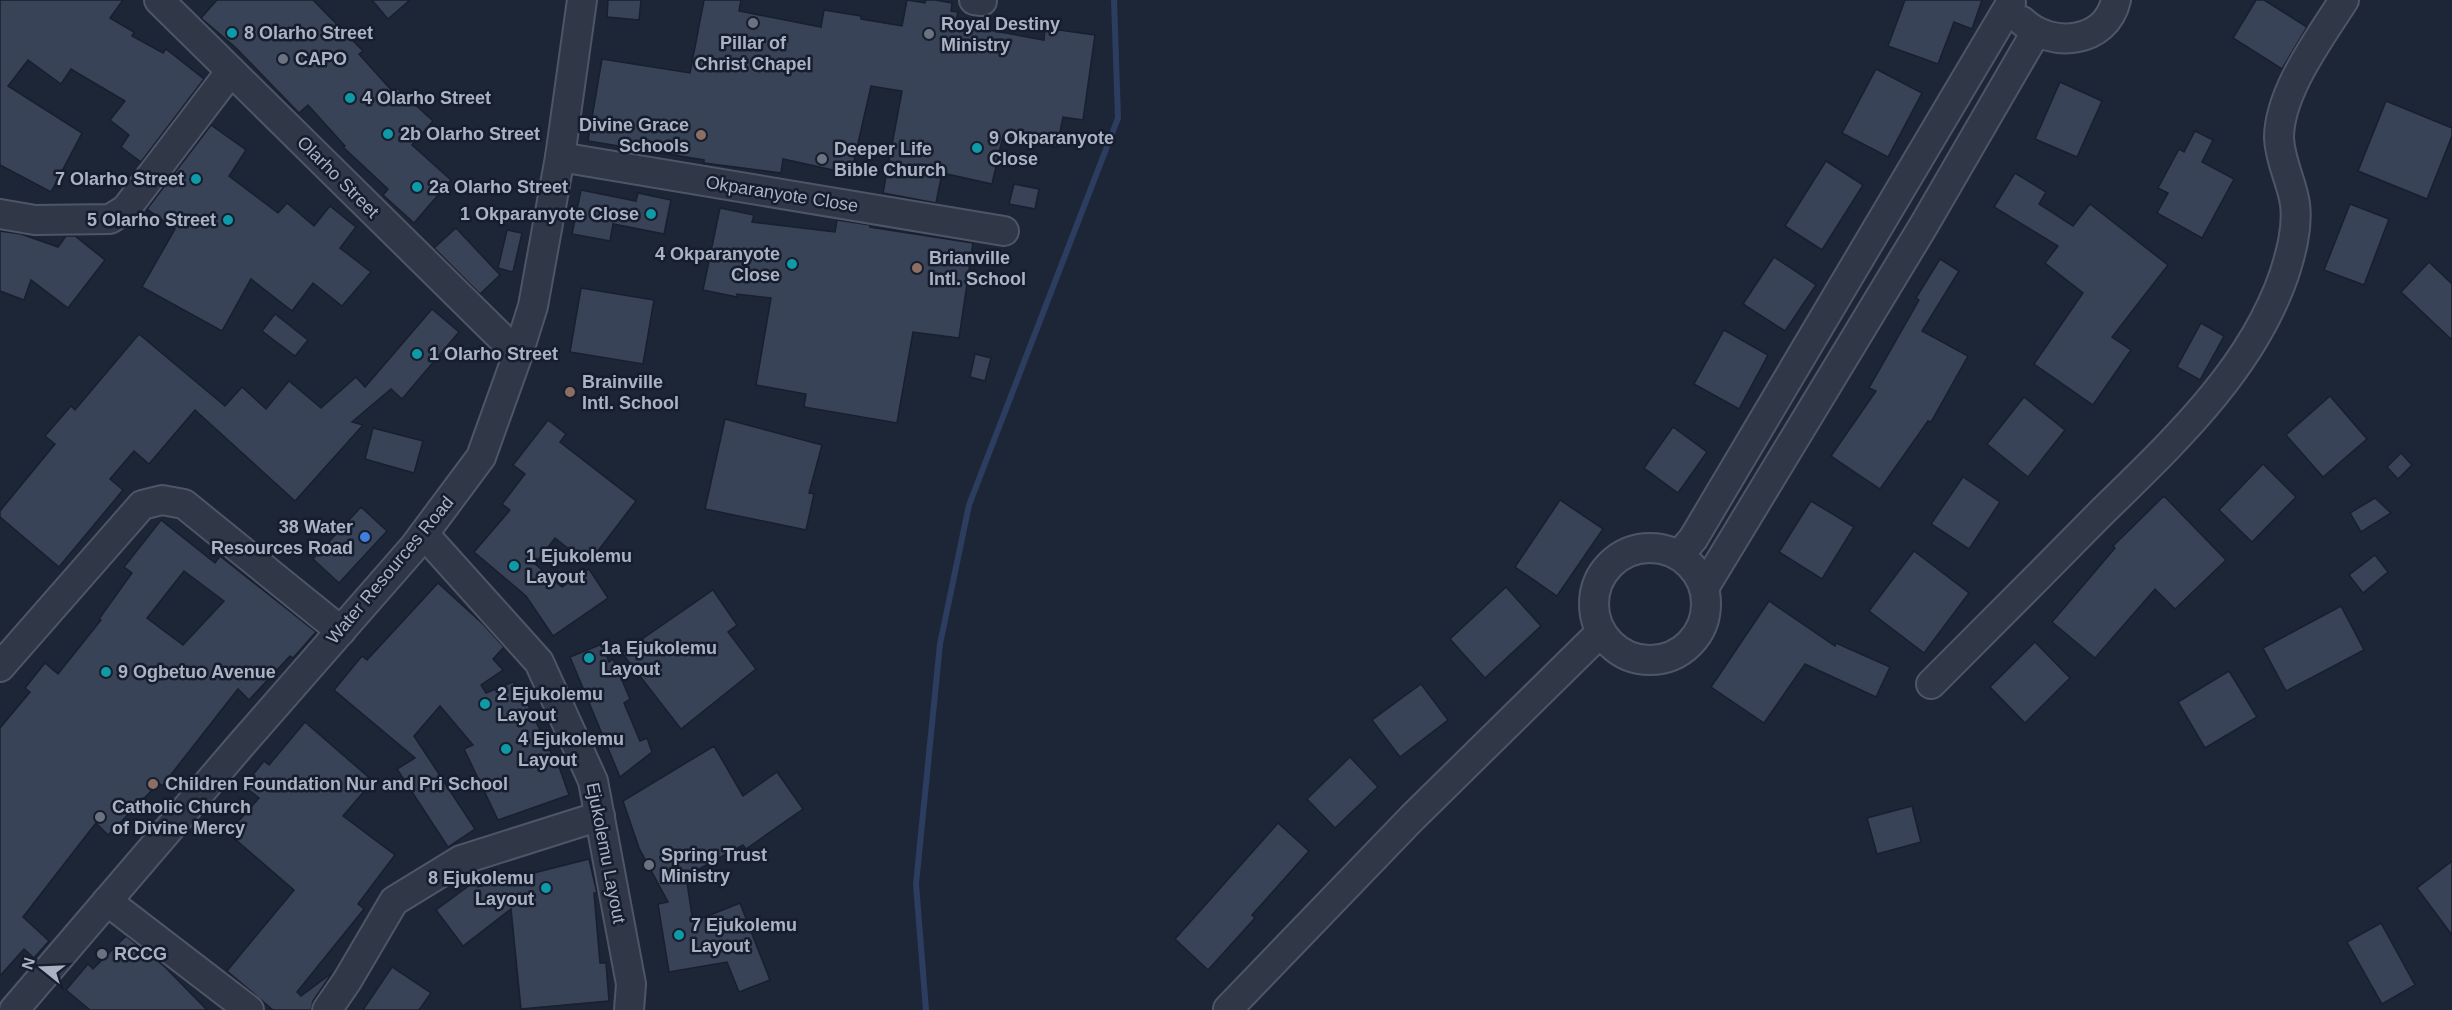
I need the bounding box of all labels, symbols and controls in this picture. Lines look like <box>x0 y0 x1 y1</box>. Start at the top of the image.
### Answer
place label: Royal Destiny Ministry <box>941 14 1060 55</box>
marker: Pillar of Christ Chapel <box>746 16 760 30</box>
place label: 8 Olarho Street <box>244 23 373 43</box>
marker: 8 Olarho Street <box>225 26 239 40</box>
marker: Royal Destiny Ministry <box>922 27 936 41</box>
place label: Pillar of Christ Chapel <box>694 33 812 74</box>
place label: CAPO <box>295 49 347 69</box>
marker: CAPO <box>276 52 290 66</box>
place label: 4 Olarho Street <box>362 88 491 108</box>
marker: 4 Olarho Street <box>343 91 357 105</box>
place label: Divine Grace Schools <box>579 115 689 156</box>
place label: 2b Olarho Street <box>400 124 540 144</box>
marker: 2b Olarho Street <box>381 127 395 141</box>
marker: Divine Grace Schools <box>694 128 708 142</box>
place label: 9 Okparanyote Close <box>989 128 1114 169</box>
street label: Olarho Street <box>293 132 383 222</box>
place label: Deeper Life Bible Church <box>834 139 946 180</box>
marker: 9 Okparanyote Close <box>970 141 984 155</box>
marker: Deeper Life Bible Church <box>815 152 829 166</box>
place label: 7 Olarho Street <box>55 169 184 189</box>
marker: 7 Olarho Street <box>189 172 203 186</box>
street label: Okparanyote Close <box>704 172 860 216</box>
place label: 2a Olarho Street <box>429 177 568 197</box>
marker: 2a Olarho Street <box>410 180 424 194</box>
place label: 1 Okparanyote Close <box>460 204 639 224</box>
marker: 1 Okparanyote Close <box>644 207 658 221</box>
place label: 5 Olarho Street <box>87 210 216 230</box>
marker: 5 Olarho Street <box>221 213 235 227</box>
place label: 4 Okparanyote Close <box>655 244 780 285</box>
place label: Brianville Intl. School <box>929 248 1026 289</box>
marker: 4 Okparanyote Close <box>785 257 799 271</box>
marker: Brianville Intl. School <box>910 261 924 275</box>
place label: 1 Olarho Street <box>429 344 558 364</box>
marker: 1 Olarho Street <box>410 347 424 361</box>
place label: Brainville Intl. School <box>582 372 679 413</box>
marker: Brainville Intl. School <box>563 385 577 399</box>
street label: Water Resources Road <box>322 492 458 648</box>
place label: 38 Water Resources Road <box>211 517 353 558</box>
marker: 38 Water Resources Road <box>358 530 372 544</box>
place label: 1 Ejukolemu Layout <box>526 546 632 587</box>
marker: 1 Ejukolemu Layout <box>507 559 521 573</box>
place label: 1a Ejukolemu Layout <box>601 638 717 679</box>
marker: 1a Ejukolemu Layout <box>582 651 596 665</box>
place label: 9 Ogbetuo Avenue <box>118 662 276 682</box>
marker: 9 Ogbetuo Avenue <box>99 665 113 679</box>
place label: 2 Ejukolemu Layout <box>497 684 603 725</box>
marker: 2 Ejukolemu Layout <box>478 697 492 711</box>
place label: 4 Ejukolemu Layout <box>518 729 624 770</box>
marker: 4 Ejukolemu Layout <box>499 742 513 756</box>
place label: Children Foundation Nur and Pri School <box>165 774 508 794</box>
marker: Children Foundation Nur and Pri School <box>146 777 160 791</box>
street label: Ejukolemu Layout <box>583 781 629 925</box>
place label: Catholic Church of Divine Mercy <box>112 797 251 838</box>
marker: Catholic Church of Divine Mercy <box>93 810 107 824</box>
place label: Spring Trust Ministry <box>661 845 767 886</box>
marker: Spring Trust Ministry <box>642 858 656 872</box>
place label: 8 Ejukolemu Layout <box>428 868 534 909</box>
marker: 8 Ejukolemu Layout <box>539 881 553 895</box>
place label: 7 Ejukolemu Layout <box>691 915 797 956</box>
marker: 7 Ejukolemu Layout <box>672 928 686 942</box>
north arrow <box>12 938 72 998</box>
place label: RCCG <box>114 944 167 964</box>
marker: RCCG <box>95 947 109 961</box>
text: N <box>18 955 38 972</box>

